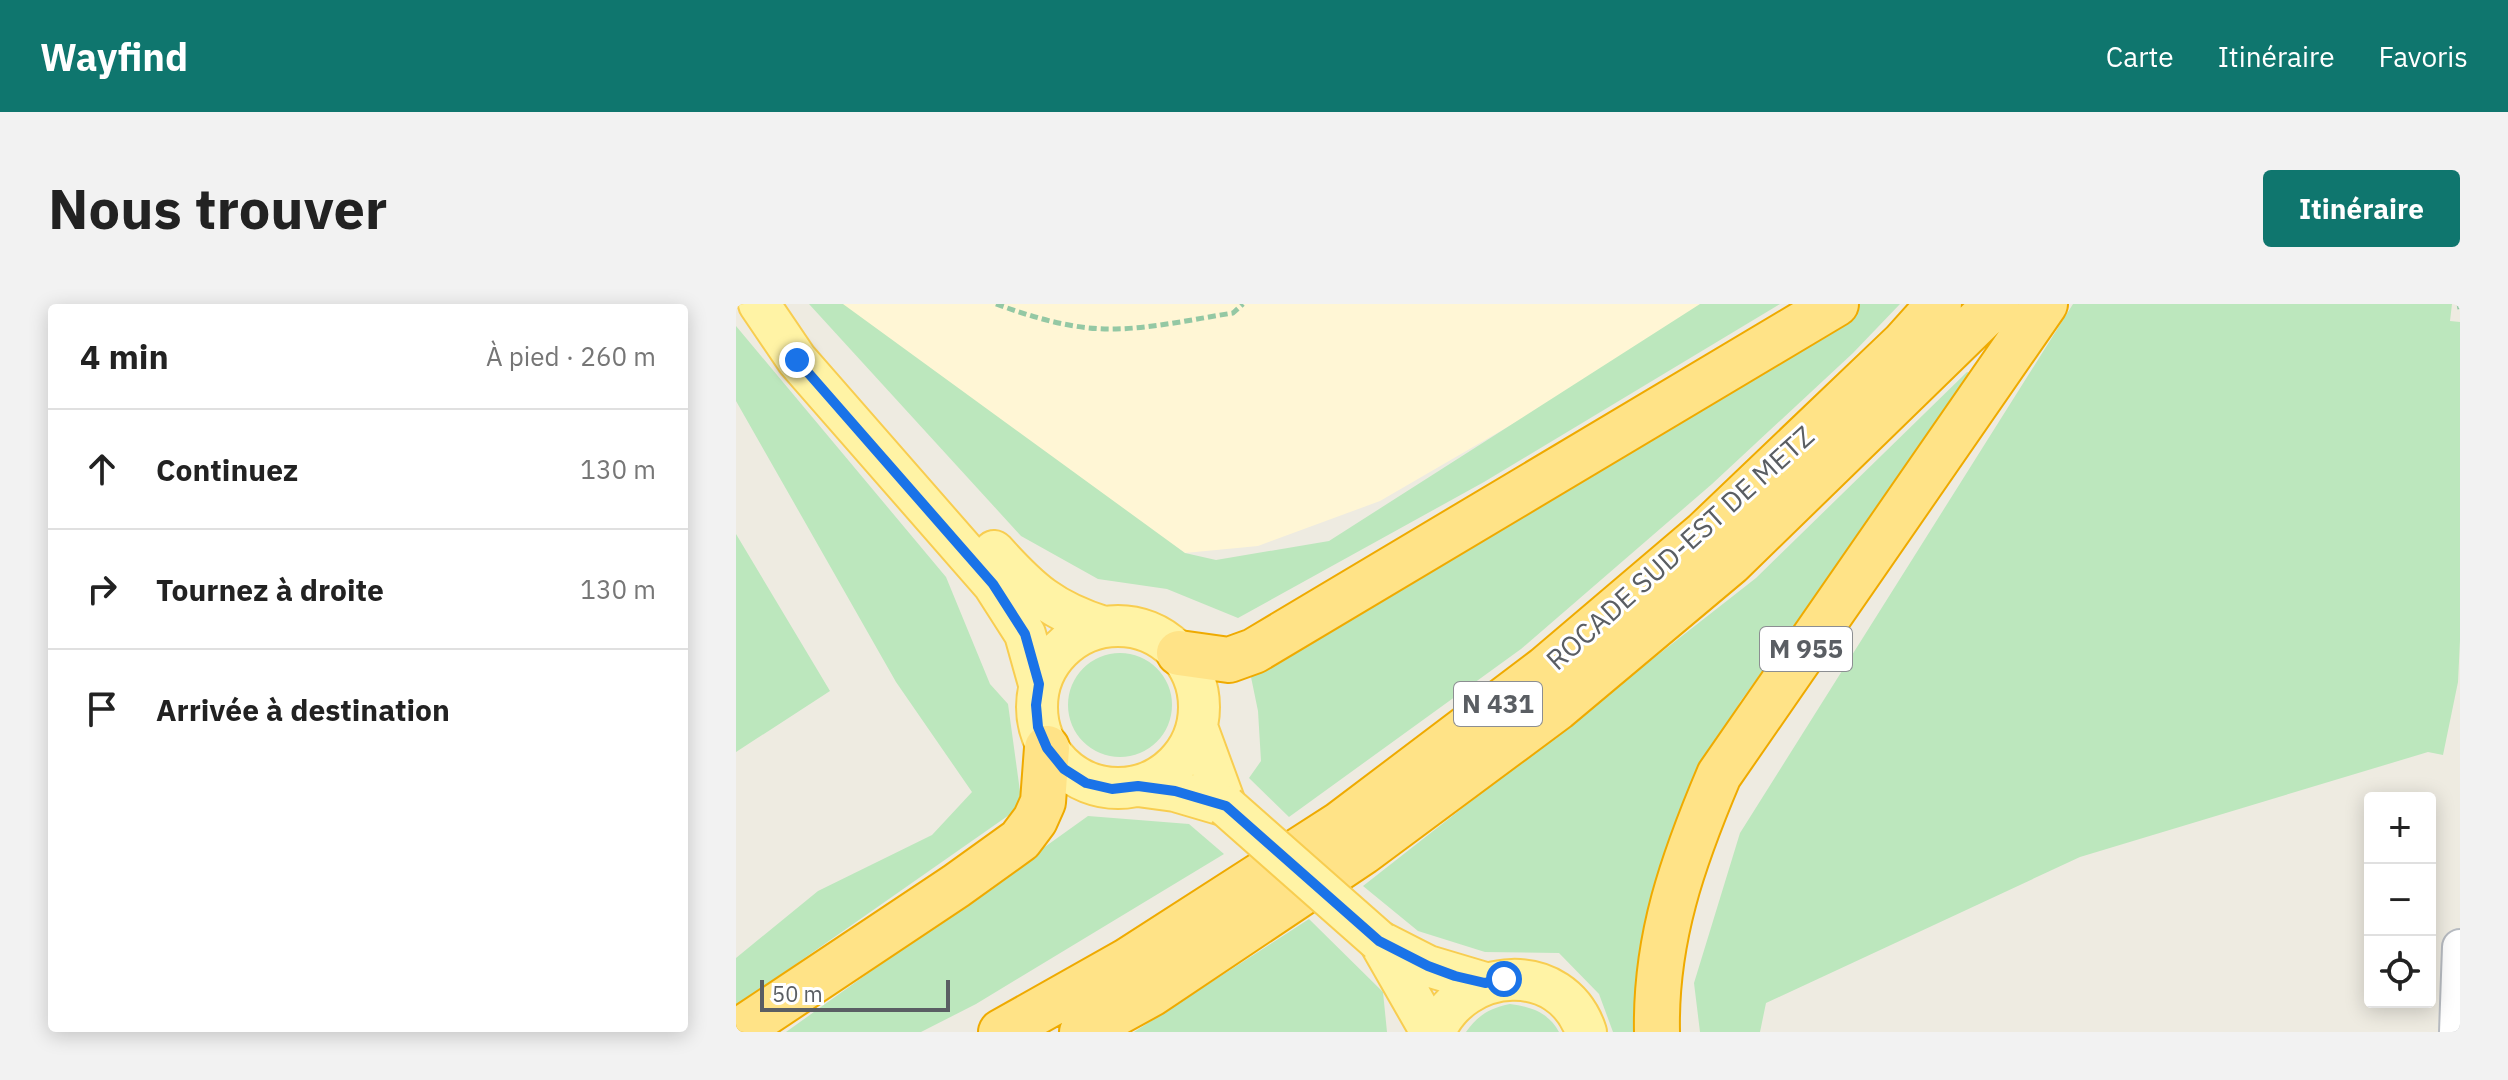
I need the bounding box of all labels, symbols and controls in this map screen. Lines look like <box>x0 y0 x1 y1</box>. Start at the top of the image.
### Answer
text: Wayfind <box>40 32 188 81</box>
text: Carte <box>2106 38 2174 75</box>
text: Itinéraire <box>2218 38 2335 75</box>
text: Favoris <box>2379 38 2468 75</box>
button: Itinéraire <box>2263 170 2460 247</box>
text: Nous trouver <box>48 172 387 244</box>
text: 4 min <box>80 334 169 378</box>
text: À pied · 260 m <box>486 339 656 373</box>
route end <box>779 342 815 378</box>
street label: ROCADE SUD-EST DE METZ <box>1538 417 1821 678</box>
icon: ahead <box>80 447 124 491</box>
text: Continuez <box>156 450 298 489</box>
text: 130 m <box>580 452 656 486</box>
icon: right <box>80 567 124 611</box>
text: Tournez à droite <box>156 570 384 609</box>
text: 130 m <box>580 572 656 606</box>
road number: M 955 <box>1760 627 1852 671</box>
road number: N 431 <box>1454 682 1542 726</box>
icon: arrive <box>80 687 124 731</box>
text: Arrivée à destination <box>156 690 450 729</box>
map controls <box>2364 792 2436 1008</box>
button: + <box>2364 792 2436 864</box>
button: − <box>2364 864 2436 936</box>
button: locate <box>2364 936 2436 1008</box>
route start <box>1486 961 1522 997</box>
scale bar <box>760 976 950 1012</box>
text: 50 m <box>772 979 823 1008</box>

